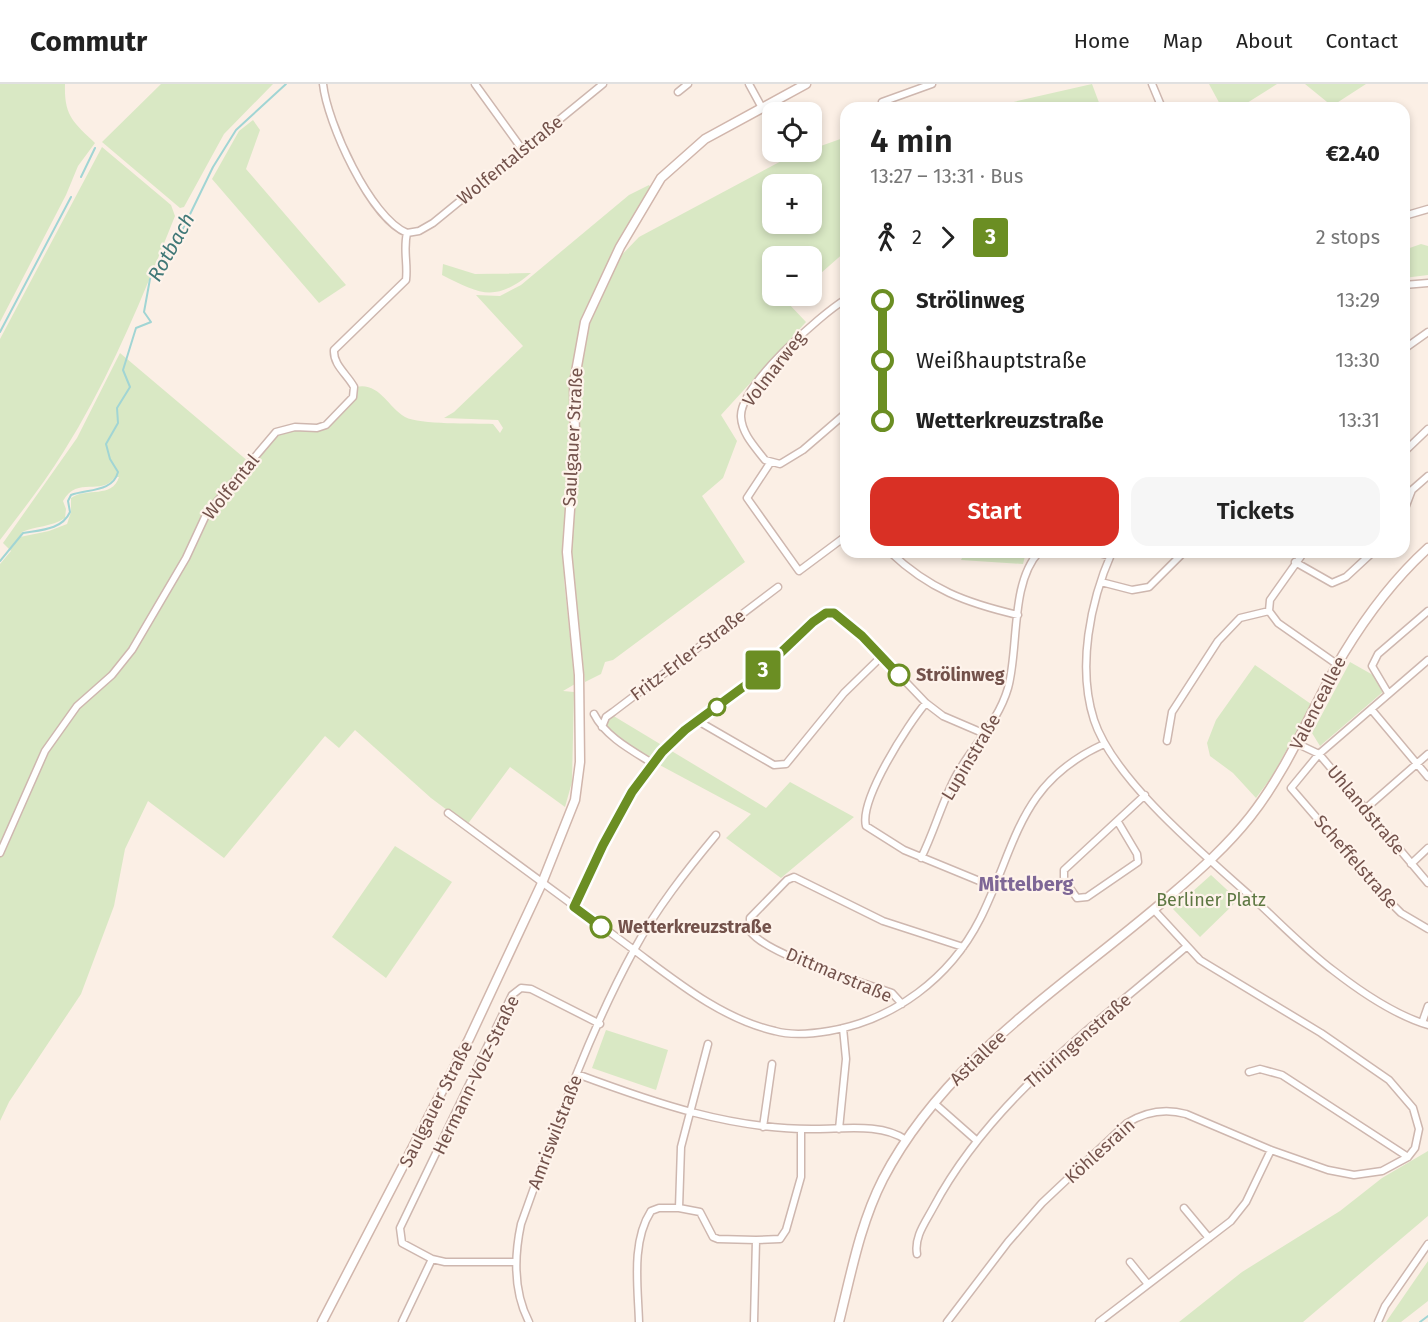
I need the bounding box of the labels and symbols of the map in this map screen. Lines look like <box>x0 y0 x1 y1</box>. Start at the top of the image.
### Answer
street label: Wolfentalstraße <box>453 111 567 209</box>
water label: Rotbach <box>142 209 200 285</box>
street label: Volmarweg <box>738 326 811 411</box>
street label: Saulgauer Straße <box>558 367 588 507</box>
street label: Wolfental <box>198 450 264 524</box>
street label: Fritz-Erler-Straße <box>626 605 750 705</box>
line badge: 3 <box>744 650 783 690</box>
street label: Valenceallee <box>1285 653 1351 753</box>
marker: Strölinweg <box>888 664 910 686</box>
place label: Strölinweg <box>916 664 1005 686</box>
unlabelled marker <box>708 698 726 716</box>
street label: Lupinstraße <box>937 710 1005 804</box>
street label: Uhlandstraße <box>1322 761 1410 859</box>
street label: Scheffelstraße <box>1309 811 1403 913</box>
district label: Mittelberg <box>978 872 1075 896</box>
park label: Berliner Platz <box>1156 889 1266 911</box>
marker: Wetterkreuzstraße <box>590 916 612 938</box>
place label: Wetterkreuzstraße <box>618 916 772 938</box>
street label: Dittmarstraße <box>783 943 895 1007</box>
street label: Thüringenstraße <box>1020 989 1136 1093</box>
street label: Hermann-Volz-Straße <box>428 992 524 1158</box>
street label: Astiallee <box>945 1026 1011 1090</box>
street label: Saulgauer Straße <box>395 1037 477 1171</box>
street label: Amriswilstraße <box>523 1072 587 1192</box>
street label: Köhlesrain <box>1060 1114 1140 1188</box>

